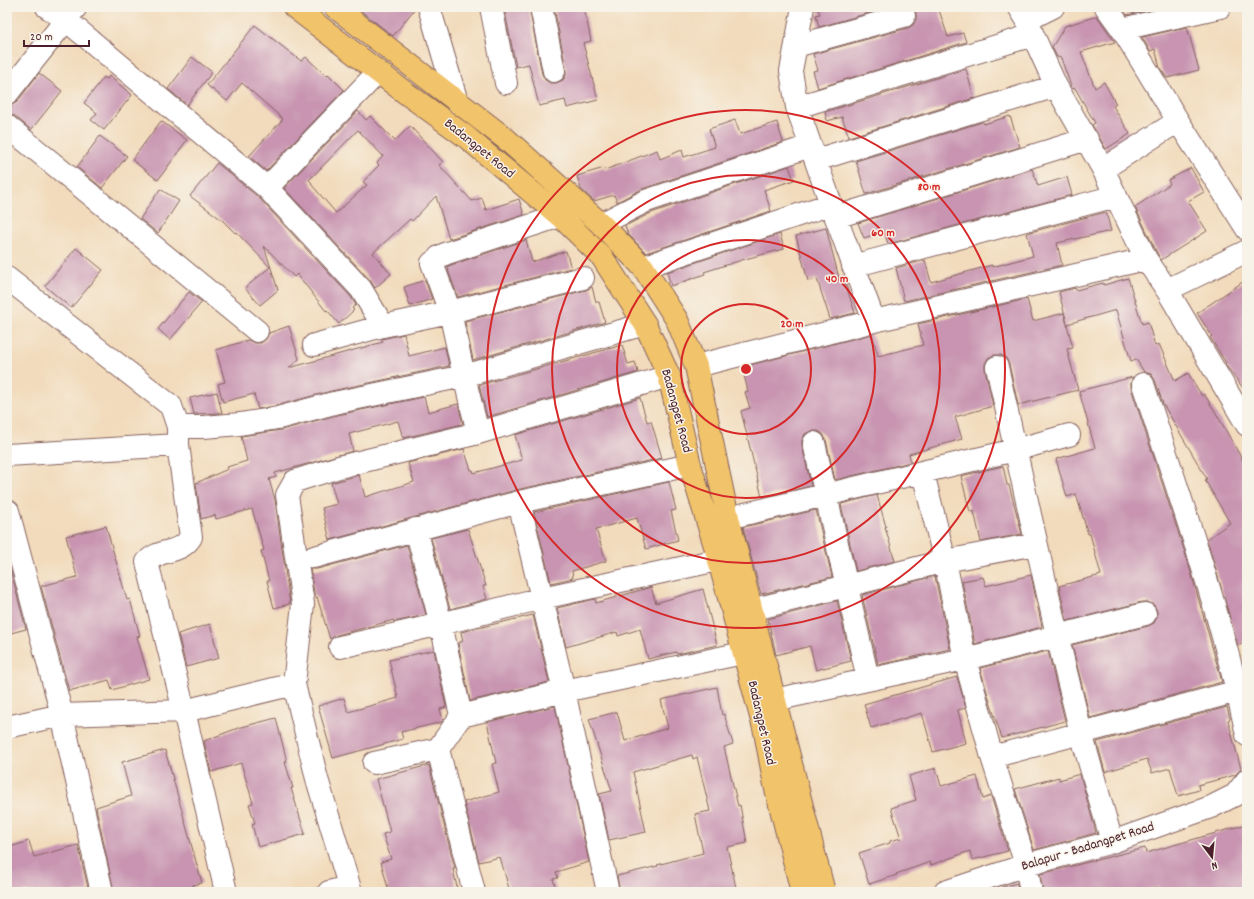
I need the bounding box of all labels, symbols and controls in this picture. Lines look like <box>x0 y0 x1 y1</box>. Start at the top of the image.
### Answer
scale bar <box>24 22 89 48</box>
text: 20 m <box>30 29 53 46</box>
street label: Badangpet Road <box>439 114 519 184</box>
text: 80 m <box>918 179 940 196</box>
text: 60 m <box>871 225 895 242</box>
text: 40 m <box>826 271 848 288</box>
text: 20 m <box>781 316 803 333</box>
centre of rings <box>739 362 753 376</box>
street label: Badangpet Road <box>655 367 697 455</box>
street label: Badangpet Road <box>742 679 780 767</box>
street label: Balapur - Badangpet Road <box>1019 817 1157 877</box>
north arrow <box>1192 837 1232 877</box>
text: N <box>1209 856 1219 873</box>

